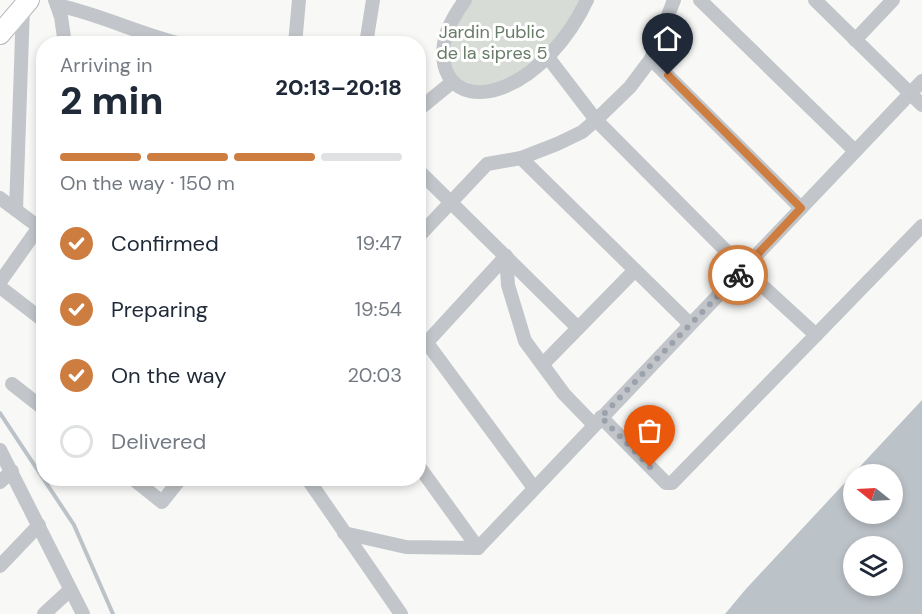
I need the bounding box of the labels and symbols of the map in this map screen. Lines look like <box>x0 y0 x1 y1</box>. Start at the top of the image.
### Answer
pin <box>642 13 693 75</box>
park label: Jardin Public de la sipres 5 <box>437 20 547 65</box>
courier <box>708 245 768 305</box>
pin <box>624 405 675 467</box>
north arrow <box>843 464 903 524</box>

